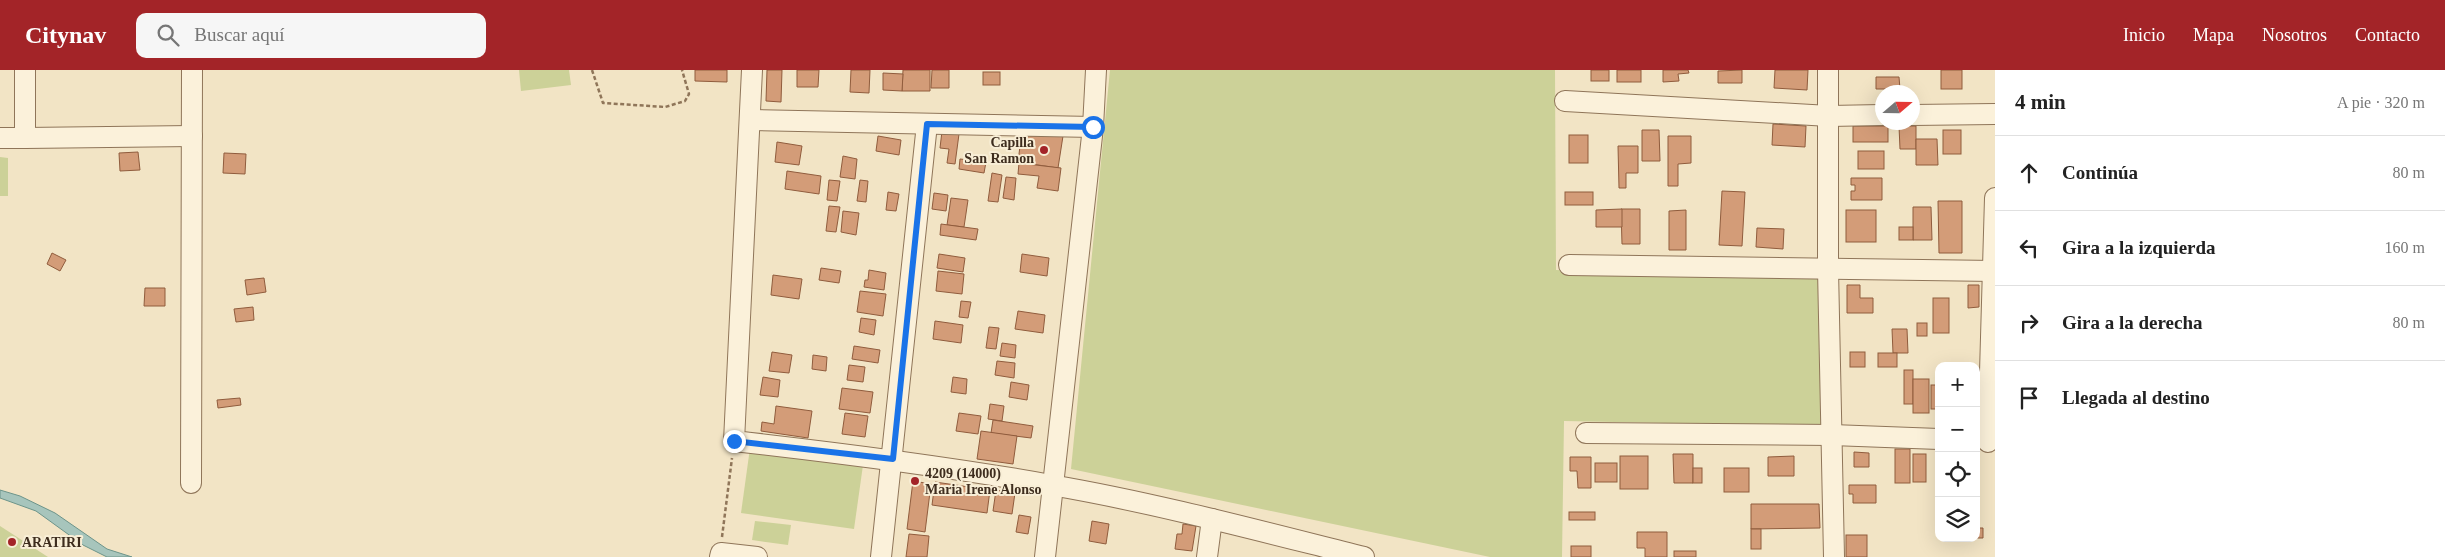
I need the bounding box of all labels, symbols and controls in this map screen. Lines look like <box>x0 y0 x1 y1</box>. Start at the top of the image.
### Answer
search box <box>136 13 486 58</box>
icon: search <box>154 21 182 49</box>
text: Citynav <box>25 22 106 48</box>
text: Buscar aquí <box>194 24 285 45</box>
text: Inicio <box>2123 25 2165 45</box>
text: Mapa <box>2193 25 2234 45</box>
text: Nosotros <box>2262 25 2327 45</box>
text: Contacto <box>2355 25 2420 45</box>
north arrow <box>1875 85 1920 130</box>
text: 4 min <box>2015 90 2066 114</box>
text: A pie · 320 m <box>2337 94 2425 111</box>
route start <box>1082 116 1105 139</box>
place label: Capilla San Ramon <box>964 135 1034 166</box>
marker: Capilla San Ramon <box>1038 144 1050 156</box>
icon: ahead <box>2015 159 2043 187</box>
text: Continúa <box>2062 162 2138 183</box>
text: 80 m <box>2393 164 2425 181</box>
icon: left <box>2015 234 2043 262</box>
text: Gira a la izquierda <box>2062 237 2216 258</box>
text: 160 m <box>2385 239 2425 256</box>
icon: right <box>2015 309 2043 337</box>
text: Gira a la derecha <box>2062 312 2203 333</box>
text: 80 m <box>2393 314 2425 331</box>
map controls <box>1935 362 1980 542</box>
button: + <box>1935 362 1980 407</box>
icon: arrive <box>2015 384 2043 412</box>
text: Llegada al destino <box>2062 387 2210 408</box>
button: − <box>1935 407 1980 452</box>
route end <box>723 430 746 453</box>
button: locate <box>1935 452 1980 497</box>
place label: 4209 (14000) Maria Irene Alonso <box>925 466 1041 497</box>
marker: 4209 (14000) Maria Irene Alonso <box>909 475 921 487</box>
button: layers <box>1935 497 1980 542</box>
place label: ARATIRI <box>22 535 82 550</box>
marker: ARATIRI <box>6 536 18 548</box>

